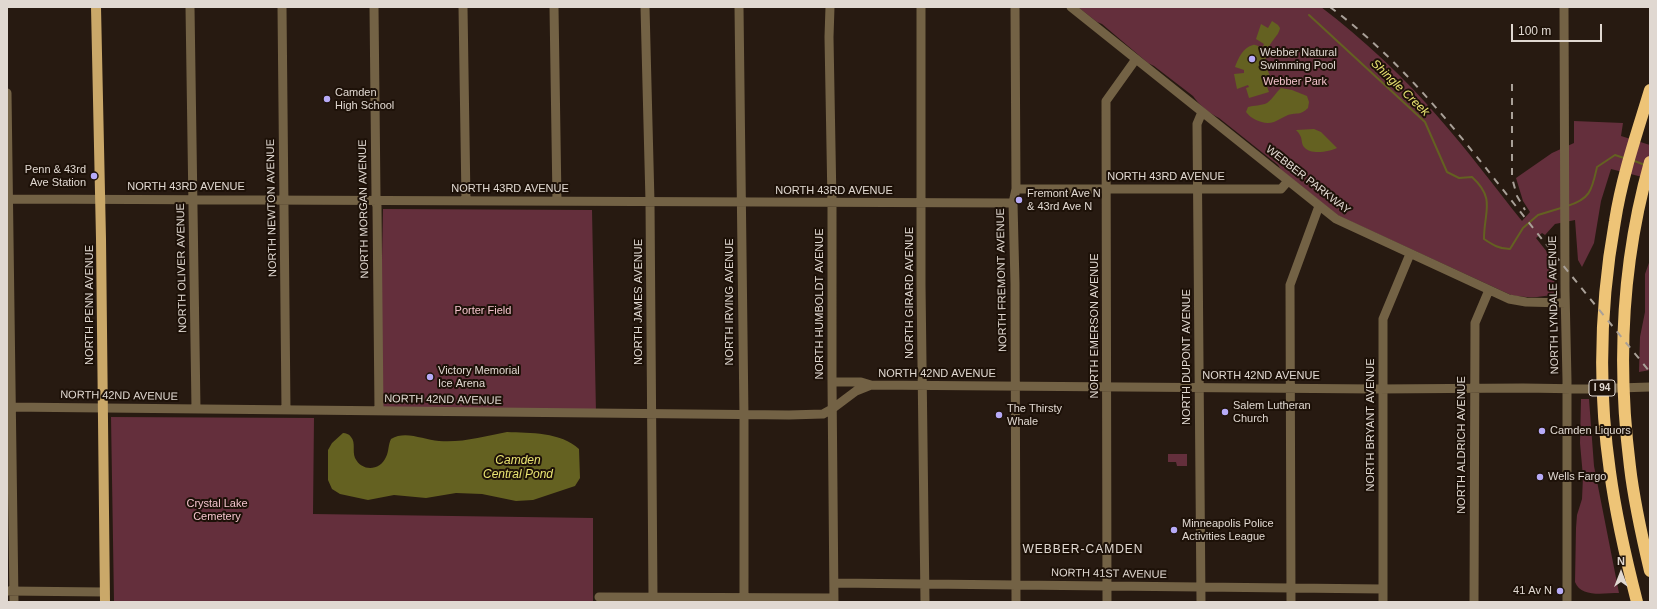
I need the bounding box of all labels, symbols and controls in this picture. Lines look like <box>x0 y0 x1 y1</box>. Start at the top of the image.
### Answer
scale bar <box>1513 16 1604 42</box>
text: 100 m <box>1518 24 1551 38</box>
place label: Webber Natural Swimming Pool <box>1260 46 1337 72</box>
marker: Webber Natural Swimming Pool <box>1247 54 1257 64</box>
water label: Shingle Creek <box>1368 57 1432 119</box>
park label: Webber Park <box>1263 75 1327 89</box>
place label: Camden High School <box>335 86 394 112</box>
marker: Camden High School <box>322 94 332 104</box>
street label: NORTH NEWTON AVENUE <box>264 139 280 277</box>
street label: NORTH MORGAN AVENUE <box>356 139 372 279</box>
street label: WEBBER PARKWAY <box>1263 143 1353 217</box>
place label: Penn & 43rd Ave Station <box>25 163 86 189</box>
street label: NORTH 43RD AVENUE <box>1107 170 1225 184</box>
marker: Penn & 43rd Ave Station <box>89 171 99 181</box>
street label: NORTH 43RD AVENUE <box>127 180 245 194</box>
street label: NORTH 43RD AVENUE <box>451 182 569 196</box>
street label: NORTH 43RD AVENUE <box>775 184 893 198</box>
place label: Fremont Ave N & 43rd Ave N <box>1027 187 1101 213</box>
marker: Fremont Ave N & 43rd Ave N <box>1014 195 1024 205</box>
street label: NORTH OLIVER AVENUE <box>174 203 190 333</box>
street label: NORTH FREMONT AVENUE <box>994 208 1010 352</box>
street label: NORTH GIRARD AVENUE <box>903 227 917 359</box>
street label: NORTH HUMBOLDT AVENUE <box>813 228 827 380</box>
street label: NORTH LYNDALE AVENUE <box>1546 236 1562 374</box>
street label: NORTH IRVING AVENUE <box>723 238 737 366</box>
street label: NORTH JAMES AVENUE <box>632 239 646 365</box>
street label: NORTH PENN AVENUE <box>83 245 97 365</box>
street label: NORTH EMERSON AVENUE <box>1088 253 1102 399</box>
street label: NORTH DUPONT AVENUE <box>1180 289 1194 425</box>
park label: Porter Field <box>455 304 511 318</box>
street label: NORTH BRYANT AVENUE <box>1364 358 1378 492</box>
place label: Victory Memorial Ice Arena <box>438 364 520 390</box>
street label: NORTH 42ND AVENUE <box>878 367 996 381</box>
street label: NORTH 42ND AVENUE <box>1202 369 1320 383</box>
marker: Victory Memorial Ice Arena <box>425 372 435 382</box>
street label: NORTH ALDRICH AVENUE <box>1455 376 1469 514</box>
road number: I 94 <box>1589 380 1615 396</box>
street label: NORTH 42ND AVENUE <box>60 388 178 404</box>
street label: NORTH 42ND AVENUE <box>384 392 502 408</box>
place label: Salem Lutheran Church <box>1233 399 1311 425</box>
place label: The Thirsty Whale <box>1007 402 1062 428</box>
marker: Salem Lutheran Church <box>1220 407 1230 417</box>
marker: The Thirsty Whale <box>994 410 1004 420</box>
place label: Camden Liquors <box>1550 424 1631 438</box>
marker: Camden Liquors <box>1537 426 1547 436</box>
water label: Camden Central Pond <box>483 454 553 482</box>
place label: Wells Fargo <box>1548 470 1606 484</box>
marker: Wells Fargo <box>1535 472 1545 482</box>
park label: Crystal Lake Cemetery <box>186 497 248 523</box>
place label: Minneapolis Police Activities League <box>1182 517 1274 543</box>
marker: Minneapolis Police Activities League <box>1169 525 1179 535</box>
district label: WEBBER-CAMDEN <box>1022 543 1144 557</box>
north arrow <box>1601 553 1641 593</box>
text: N <box>1617 555 1625 567</box>
street label: NORTH 41ST AVENUE <box>1051 566 1167 582</box>
place label: 41 Av N <box>1513 584 1552 598</box>
marker: 41 Av N <box>1555 586 1565 596</box>

